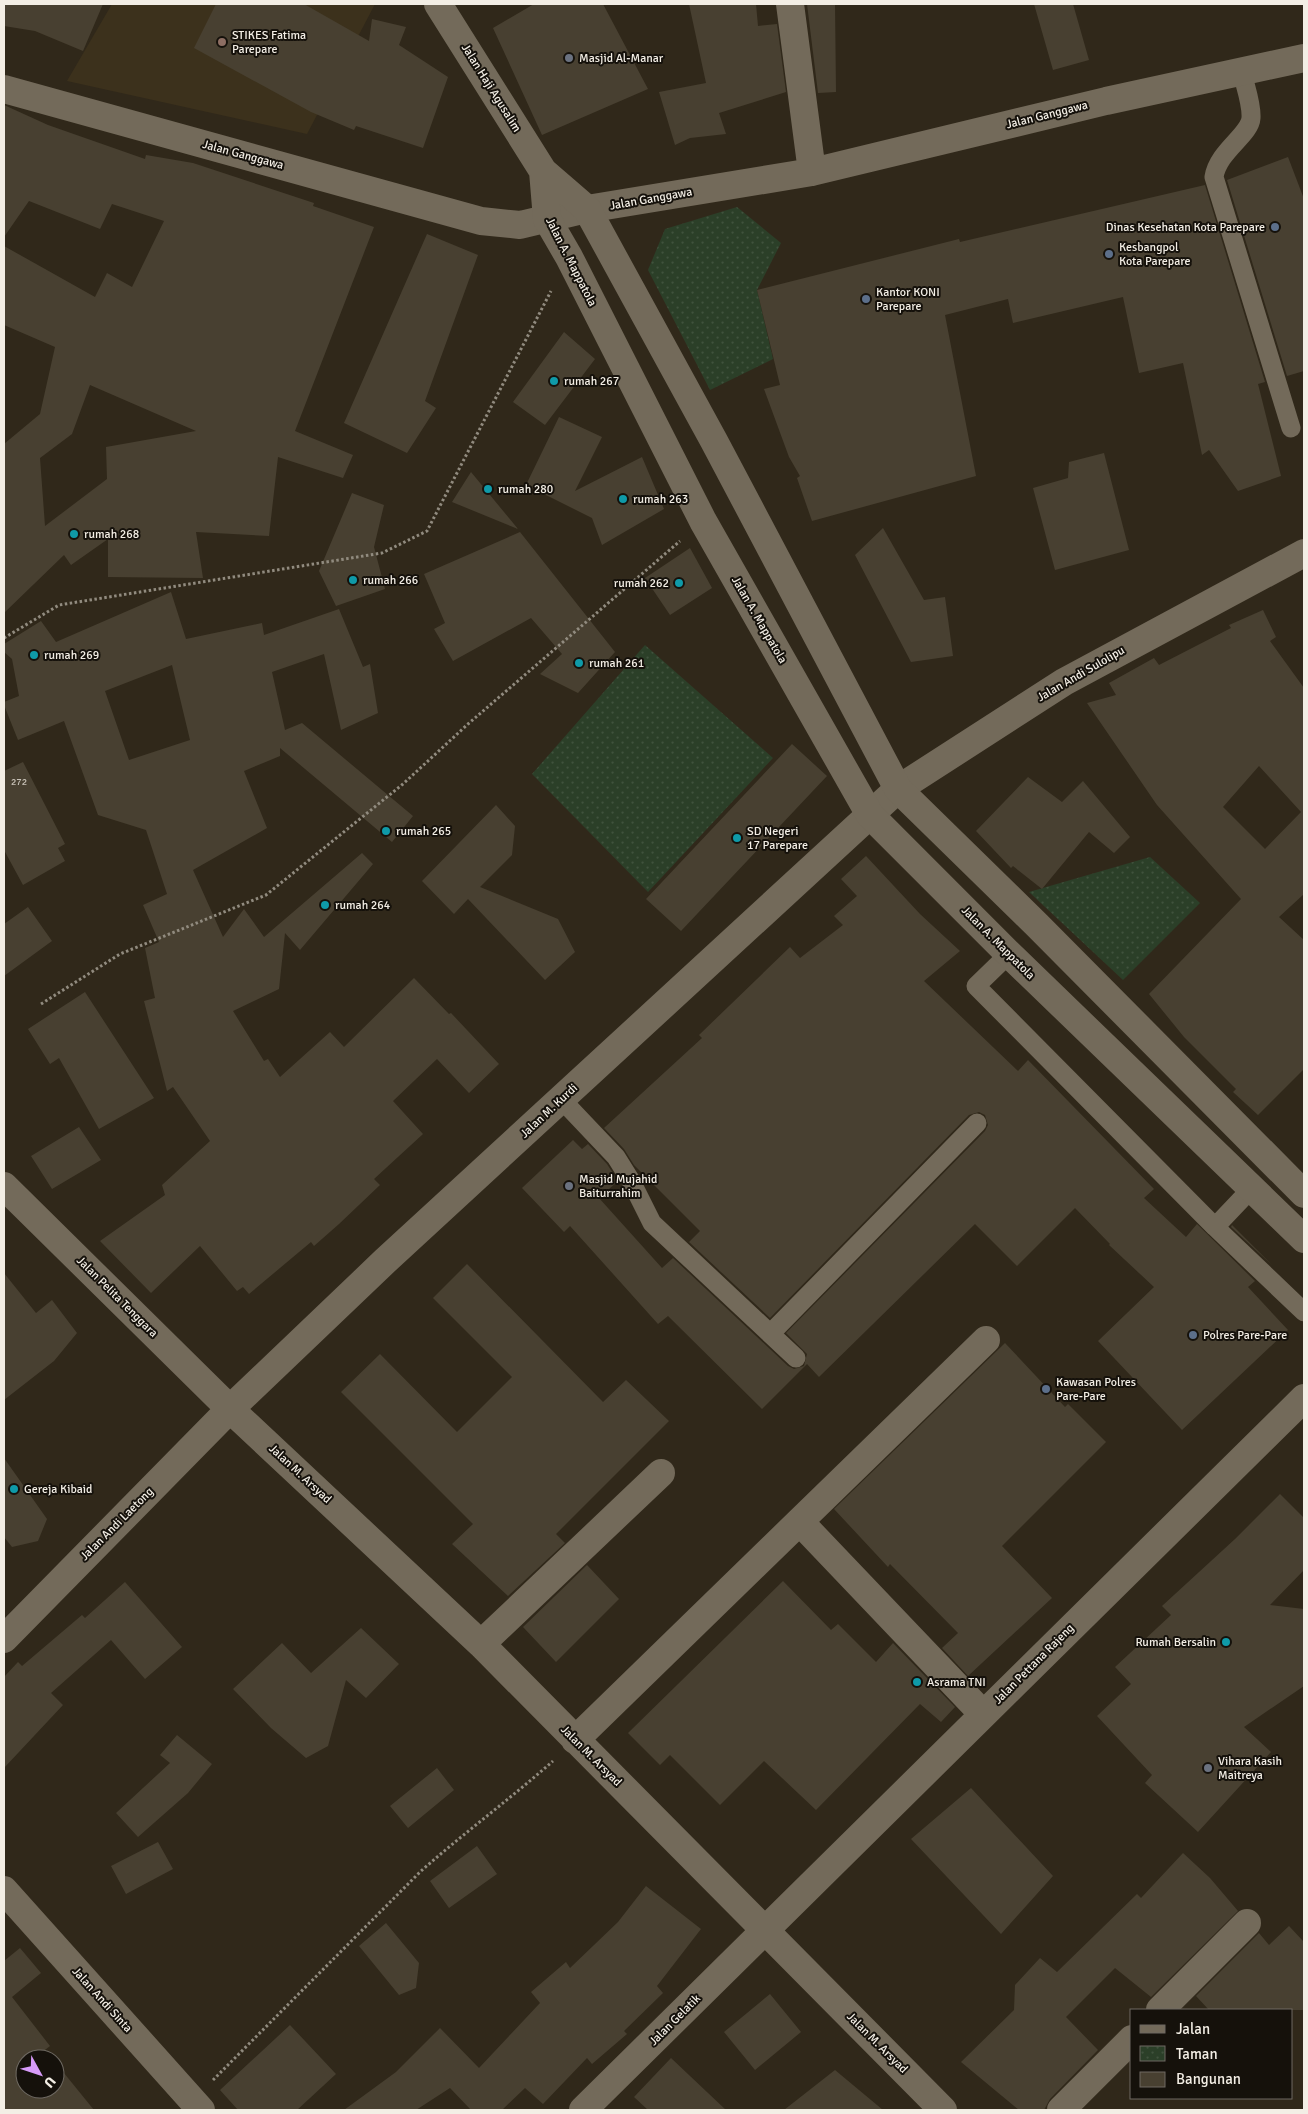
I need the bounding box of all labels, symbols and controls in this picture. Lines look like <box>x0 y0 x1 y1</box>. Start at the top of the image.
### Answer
place label: STIKES Fatima Parepare <box>232 28 306 57</box>
marker: STIKES Fatima Parepare <box>216 36 228 48</box>
street label: Jalan Haji Agusalim <box>458 41 524 135</box>
place label: Masjid Al-Manar <box>579 51 664 66</box>
marker: Masjid Al-Manar <box>563 52 575 64</box>
street label: Jalan Ganggawa <box>1005 98 1089 132</box>
street label: Jalan Ganggawa <box>201 137 285 173</box>
street label: Jalan Ganggawa <box>609 184 693 214</box>
street label: Jalan A. Mappatola <box>542 215 600 309</box>
place label: Dinas Kesehatan Kota Parepare <box>1106 220 1265 235</box>
marker: Dinas Kesehatan Kota Parepare <box>1269 221 1281 233</box>
place label: Kesbangpol Kota Parepare <box>1119 240 1190 269</box>
marker: Kesbangpol Kota Parepare <box>1103 248 1115 260</box>
place label: Kantor KONI Parepare <box>876 285 940 314</box>
marker: Kantor KONI Parepare <box>860 293 872 305</box>
place label: rumah 267 <box>564 374 619 389</box>
marker: rumah 267 <box>548 375 560 387</box>
place label: rumah 280 <box>498 482 553 497</box>
marker: rumah 280 <box>482 483 494 495</box>
place label: rumah 263 <box>633 492 688 507</box>
marker: rumah 263 <box>617 493 629 505</box>
place label: rumah 268 <box>84 527 139 542</box>
marker: rumah 268 <box>68 528 80 540</box>
place label: rumah 266 <box>363 573 418 588</box>
marker: rumah 266 <box>347 574 359 586</box>
street label: Jalan A. Mappatola <box>728 574 790 666</box>
place label: rumah 262 <box>614 576 669 591</box>
marker: rumah 262 <box>673 577 685 589</box>
street label: Jalan Andi Sulolipu <box>1035 643 1127 705</box>
place label: rumah 269 <box>44 648 99 663</box>
marker: rumah 269 <box>28 649 40 661</box>
place label: rumah 261 <box>589 656 644 671</box>
marker: rumah 261 <box>573 657 585 669</box>
house number: 272 <box>11 776 27 788</box>
place label: rumah 265 <box>396 824 451 839</box>
place label: SD Negeri 17 Parepare <box>747 824 808 853</box>
marker: rumah 265 <box>380 825 392 837</box>
marker: SD Negeri 17 Parepare <box>731 832 743 844</box>
place label: rumah 264 <box>335 898 391 913</box>
marker: rumah 264 <box>319 899 331 911</box>
street label: Jalan A. Mappatola <box>958 903 1038 983</box>
street label: Jalan M. Kurdi <box>517 1081 581 1141</box>
place label: Masjid Mujahid Baiturrahim <box>579 1172 657 1201</box>
marker: Masjid Mujahid Baiturrahim <box>563 1180 575 1192</box>
street label: Jalan Pelita Tenggara <box>73 1253 161 1341</box>
place label: Polres Pare-Pare <box>1203 1328 1287 1343</box>
marker: Polres Pare-Pare <box>1187 1329 1199 1341</box>
place label: Kawasan Polres Pare-Pare <box>1056 1375 1136 1404</box>
marker: Kawasan Polres Pare-Pare <box>1040 1383 1052 1395</box>
street label: Jalan M. Arsyad <box>266 1441 334 1507</box>
place label: Gereja Kibaid <box>24 1482 92 1497</box>
marker: Gereja Kibaid <box>8 1483 20 1495</box>
street label: Jalan Andi Laetong <box>77 1484 157 1564</box>
street label: Jalan Pettana Rajeng <box>991 1621 1077 1707</box>
place label: Rumah Bersalin <box>1135 1635 1216 1650</box>
marker: Rumah Bersalin <box>1220 1636 1232 1648</box>
place label: Asrama TNI <box>927 1675 986 1690</box>
marker: Asrama TNI <box>911 1676 923 1688</box>
street label: Jalan M. Arsyad <box>557 1722 625 1790</box>
place label: Vihara Kasih Maitreya <box>1218 1754 1282 1783</box>
marker: Vihara Kasih Maitreya <box>1202 1762 1214 1774</box>
street label: Jalan Andi Sinta <box>69 1964 135 2036</box>
street label: Jalan Gelatik <box>646 1991 704 2049</box>
street label: Jalan M. Arsyad <box>843 2009 911 2077</box>
legend <box>1130 2009 1293 2099</box>
text: Jalan <box>1176 2020 1210 2038</box>
text: Taman <box>1176 2045 1218 2063</box>
north arrow <box>15 2049 65 2099</box>
text: Bangunan <box>1176 2070 1241 2088</box>
text: U <box>40 2073 59 2091</box>

